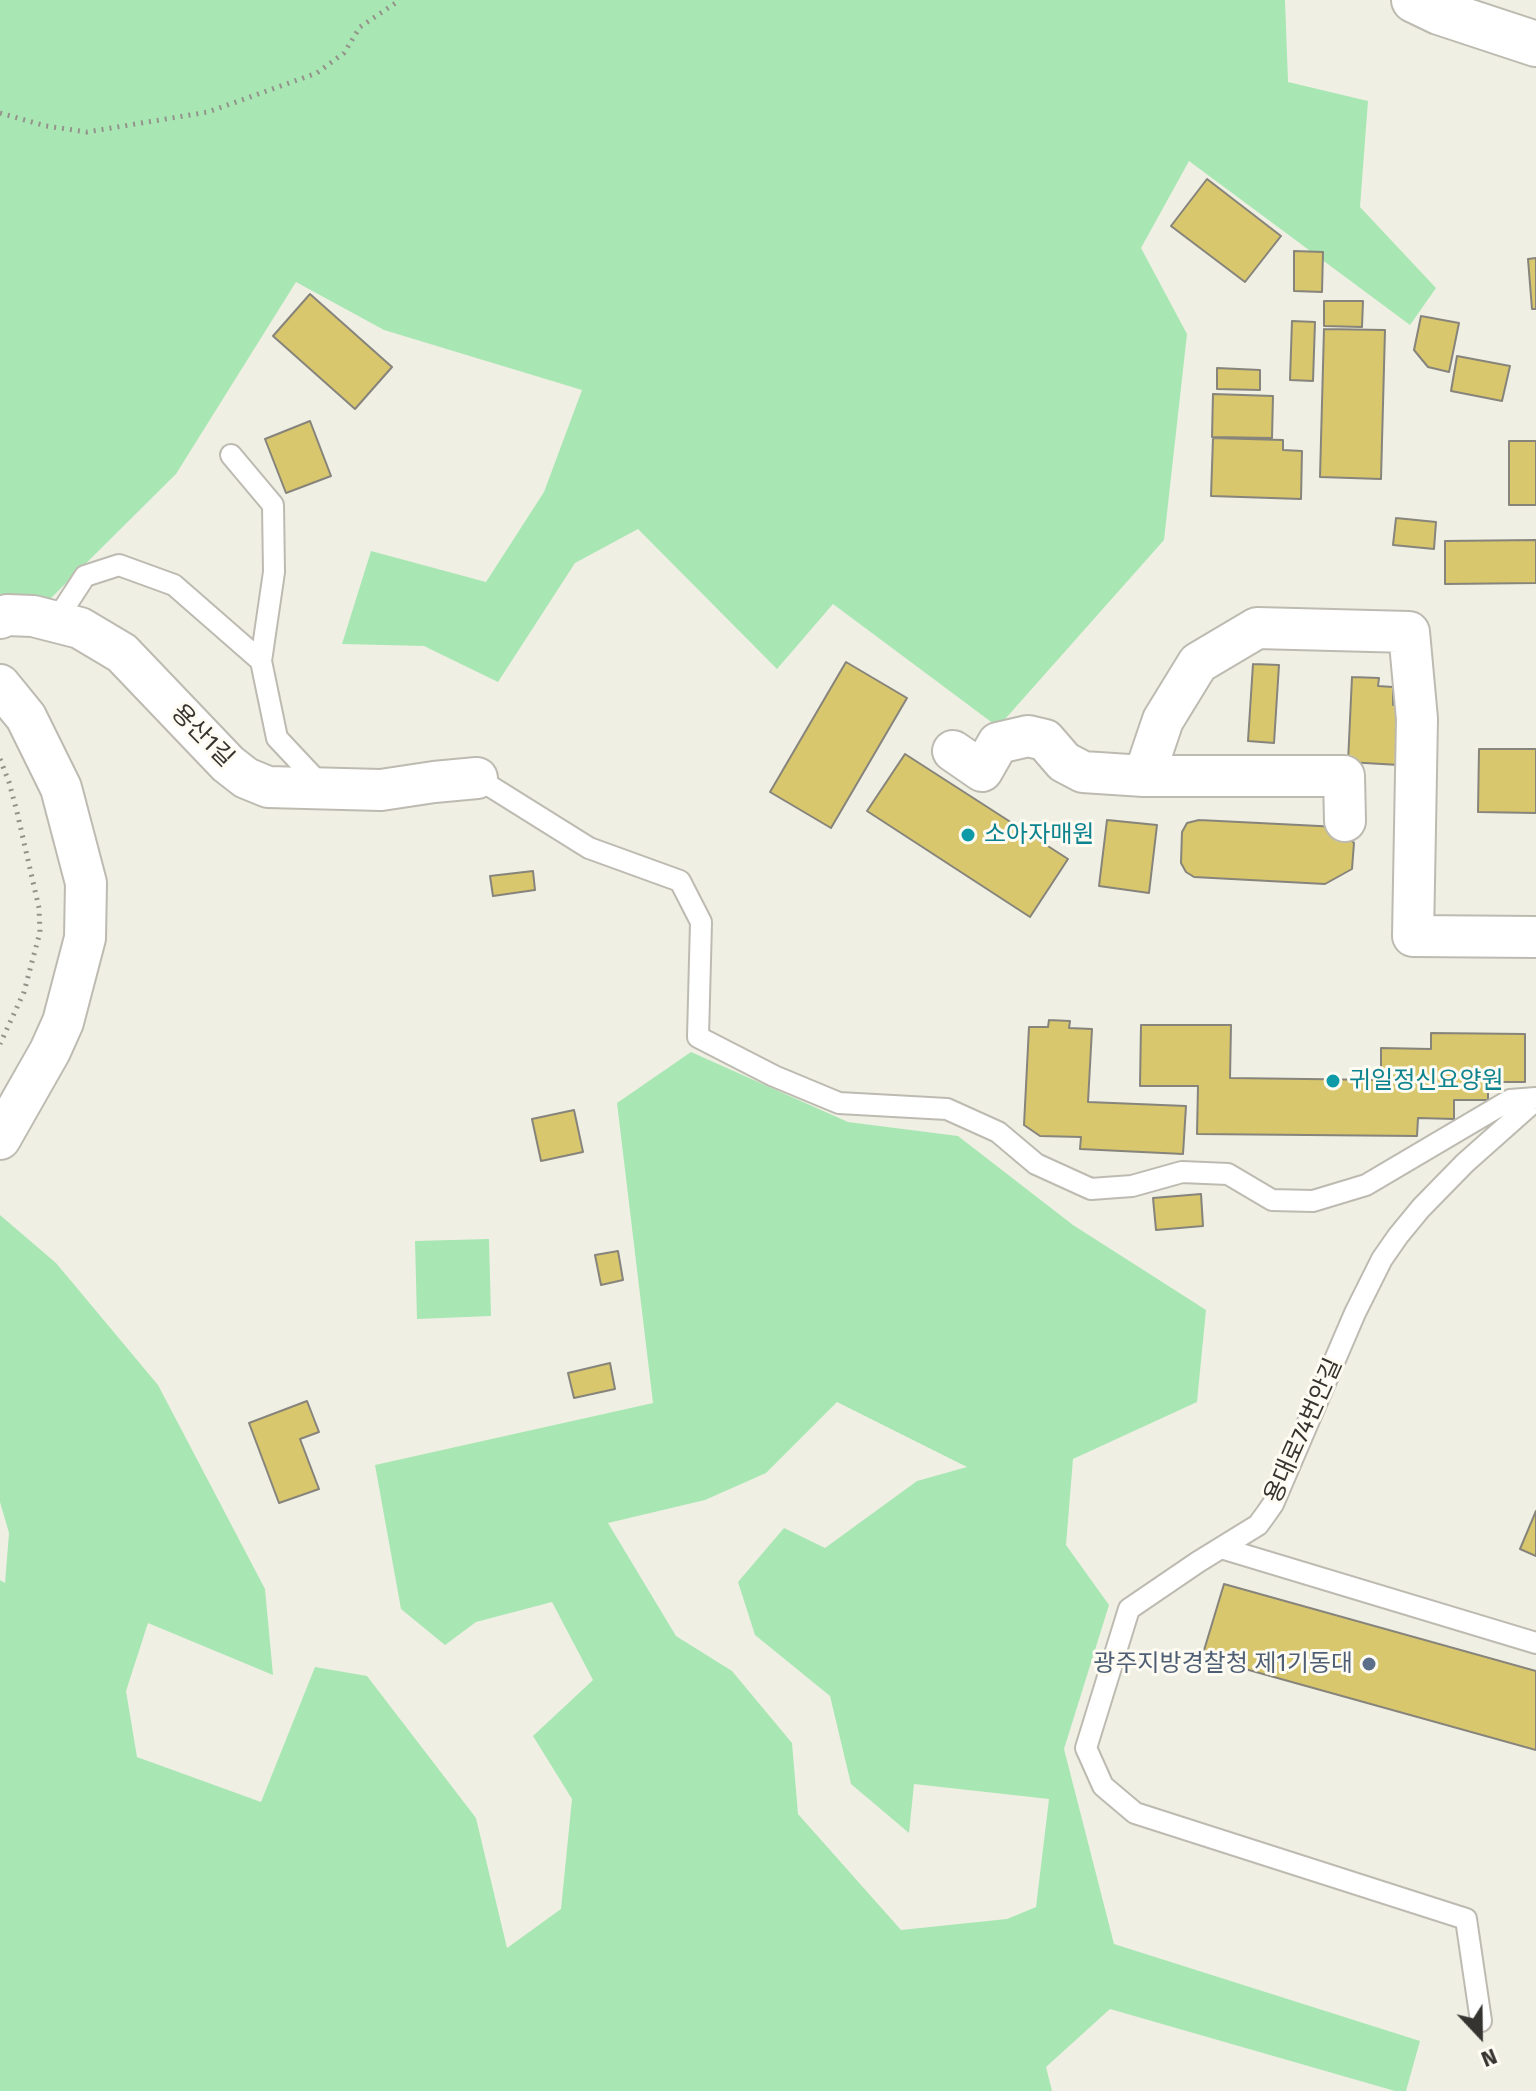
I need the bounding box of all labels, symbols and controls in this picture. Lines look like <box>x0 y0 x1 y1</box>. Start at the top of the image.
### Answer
street label: 용산1길 <box>165 699 239 773</box>
place label: 소아자매원 <box>984 821 1094 849</box>
marker: 소아자매원 <box>959 826 977 844</box>
place label: 귀일정신요양원 <box>1349 1067 1504 1095</box>
marker: 귀일정신요양원 <box>1324 1072 1342 1090</box>
street label: 용대로74번안길 <box>1259 1354 1349 1508</box>
place label: 광주지방경찰청 제1기동대 <box>1093 1650 1353 1678</box>
marker: 광주지방경찰청 제1기동대 <box>1360 1655 1378 1673</box>
north arrow <box>1440 1995 1520 2075</box>
text: N <box>1477 2042 1501 2073</box>

